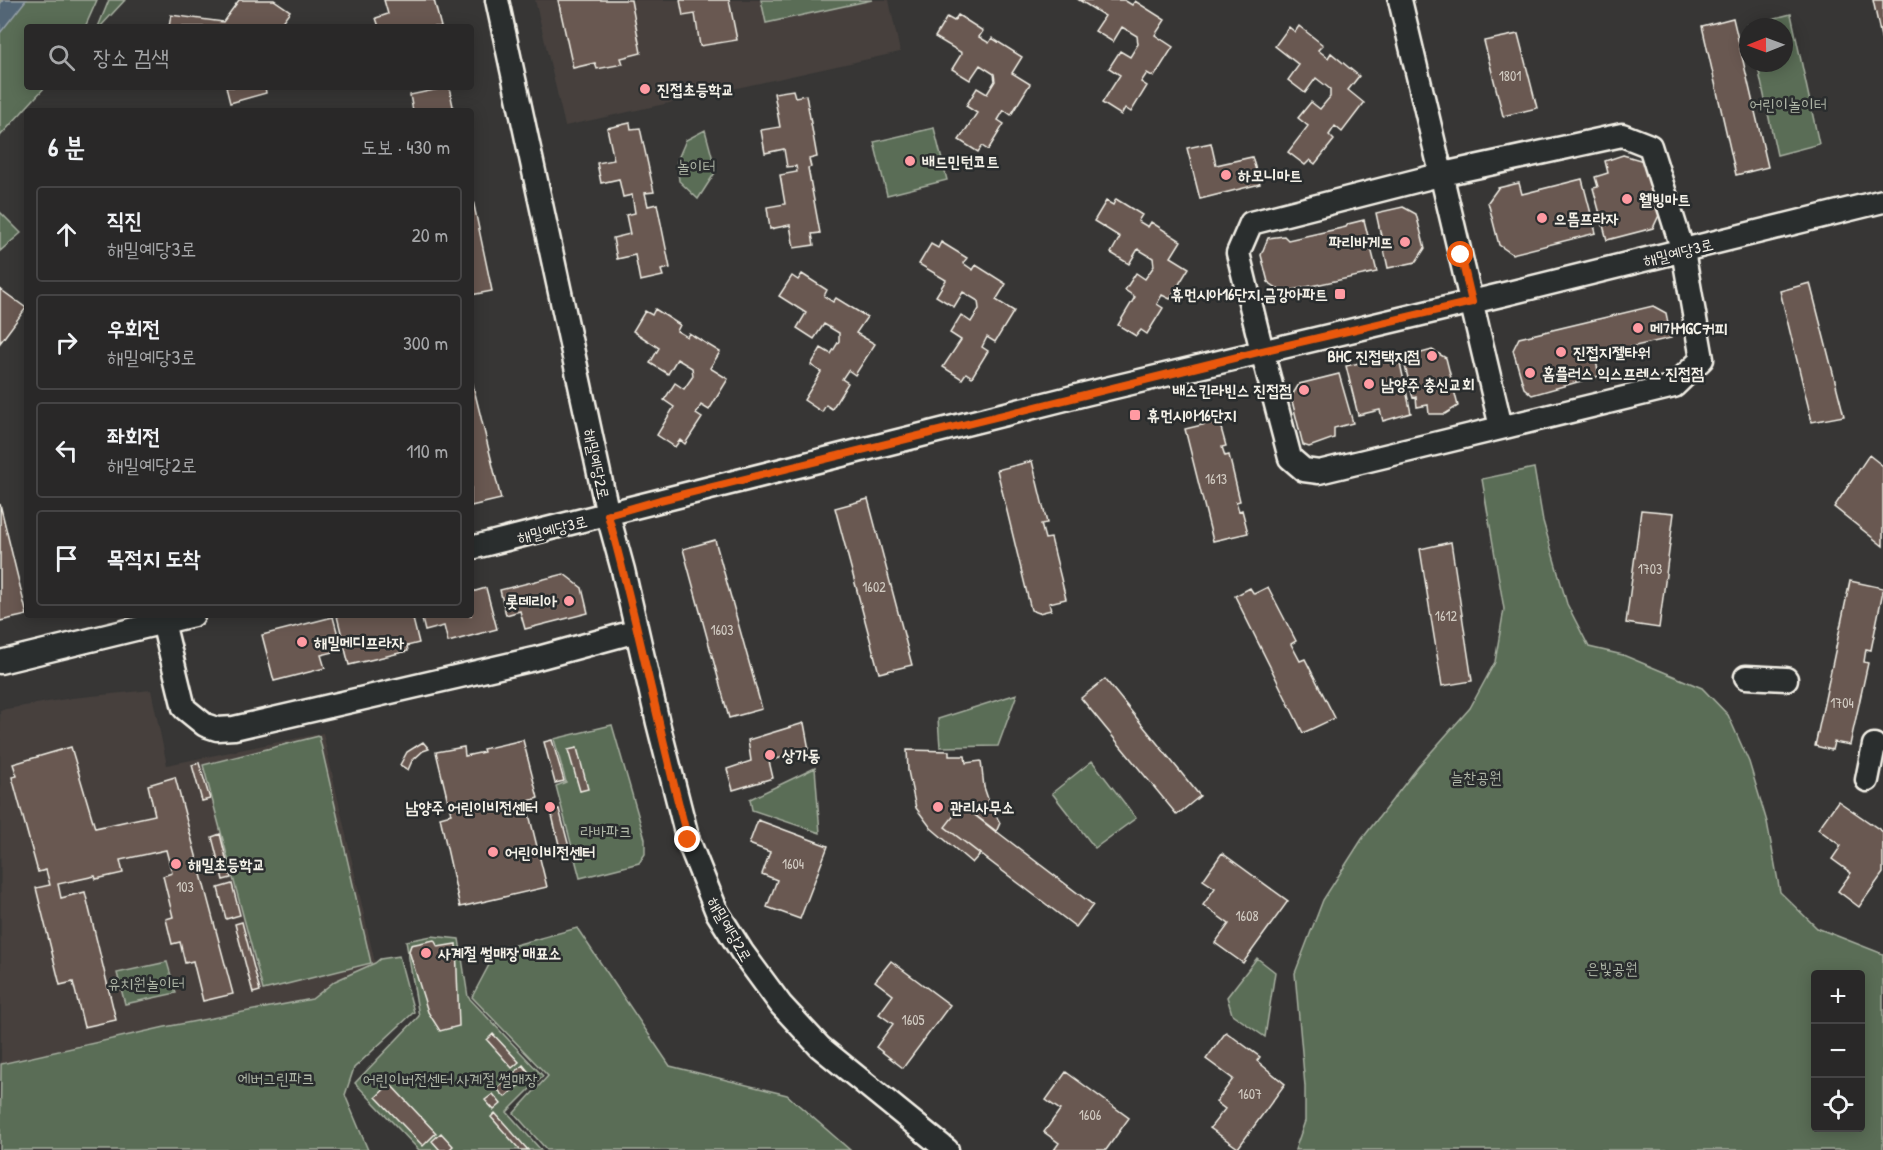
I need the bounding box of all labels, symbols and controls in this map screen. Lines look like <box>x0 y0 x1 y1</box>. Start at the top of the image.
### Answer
north arrow <box>1739 18 1793 72</box>
search box <box>24 24 474 90</box>
icon: search <box>45 41 78 74</box>
text: 장소 검색 <box>93 42 169 72</box>
house number: 1801 <box>1499 66 1521 85</box>
place label: 진접초등학교 <box>657 78 734 100</box>
marker: 진접초등학교 <box>638 82 652 96</box>
park label: 어린이놀이터 <box>1749 93 1827 115</box>
text: 6 분 <box>48 129 85 164</box>
text: 도보 · 430 m <box>361 133 450 160</box>
place label: 배드민턴코트 <box>922 150 999 172</box>
marker: 배드민턴코트 <box>903 154 917 168</box>
park label: 놀이터 <box>677 155 715 177</box>
place label: 하모니마트 <box>1237 164 1303 186</box>
marker: 하모니마트 <box>1219 168 1233 182</box>
place label: 웰빙마트 <box>1639 188 1691 210</box>
marker: 웰빙마트 <box>1620 192 1634 206</box>
text: 직진 <box>107 205 142 235</box>
place label: 으뜸프라자 <box>1554 207 1619 229</box>
marker: 으뜸프라자 <box>1535 211 1549 225</box>
icon: ahead <box>50 218 83 251</box>
text: 20 m <box>411 221 448 248</box>
place label: 파리바게뜨 <box>1329 231 1393 253</box>
street label: 해밀예당3로 <box>1641 233 1715 271</box>
text: 해밀예당3로 <box>107 235 196 262</box>
marker: 파리바게뜨 <box>1398 235 1412 249</box>
route start <box>1447 241 1473 267</box>
place label: 휴먼시아16단지.금강아파트 <box>1171 283 1328 305</box>
marker: 휴먼시아16단지.금강아파트 <box>1333 287 1347 301</box>
text: 우회전 <box>107 313 160 343</box>
place label: 메가MGC커피 <box>1650 317 1728 339</box>
marker: 메가MGC커피 <box>1631 321 1645 335</box>
icon: right <box>50 326 83 359</box>
text: 300 m <box>403 329 448 356</box>
place label: 진접지젤타워 <box>1573 341 1650 363</box>
text: 해밀예당3로 <box>107 343 196 370</box>
place label: BHC 진접택지점 <box>1328 345 1420 367</box>
marker: 진접지젤타워 <box>1554 345 1568 359</box>
marker: BHC 진접택지점 <box>1425 349 1439 363</box>
place label: 홈플러스 익스프레스 진접점 <box>1542 362 1704 384</box>
marker: 홈플러스 익스프레스 진접점 <box>1523 366 1537 380</box>
place label: 남양주 충신교회 <box>1381 373 1475 395</box>
marker: 남양주 충신교회 <box>1362 377 1376 391</box>
place label: 배스킨라빈스 진접점 <box>1172 379 1292 401</box>
marker: 배스킨라빈스 진접점 <box>1297 383 1311 397</box>
place label: 휴먼시아16단지 <box>1147 404 1237 426</box>
marker: 휴먼시아16단지 <box>1128 408 1142 422</box>
text: 좌회전 <box>107 421 160 451</box>
street label: 해밀예당2로 <box>579 427 615 501</box>
icon: left <box>50 434 83 467</box>
text: 110 m <box>406 437 448 464</box>
text: 해밀예당2로 <box>107 451 197 478</box>
house number: 1613 <box>1205 469 1227 488</box>
street label: 해밀예당3로 <box>515 510 589 548</box>
icon: arrive <box>50 542 83 575</box>
text: 목적지 도착 <box>107 543 201 573</box>
house number: 1703 <box>1638 559 1662 578</box>
house number: 1602 <box>862 577 886 596</box>
place label: 롯데리아 <box>506 590 557 612</box>
marker: 롯데리아 <box>562 594 576 608</box>
house number: 1612 <box>1435 606 1458 625</box>
house number: 1603 <box>710 620 734 639</box>
place label: 해밀메디프라자 <box>313 631 404 653</box>
marker: 해밀메디프라자 <box>295 635 309 649</box>
house number: 1704 <box>1830 693 1854 712</box>
place label: 상가동 <box>782 744 821 766</box>
marker: 상가동 <box>763 748 777 762</box>
park label: 늘찬공원 <box>1450 766 1502 788</box>
place label: 남양주 어린이비전센터 <box>406 796 538 818</box>
place label: 관리사무소 <box>950 796 1015 818</box>
marker: 남양주 어린이비전센터 <box>543 800 557 814</box>
marker: 관리사무소 <box>931 800 945 814</box>
park label: 라바파크 <box>580 820 632 842</box>
route end <box>674 826 700 852</box>
place label: 어린이비전센터 <box>505 841 595 863</box>
marker: 어린이비전센터 <box>486 845 500 859</box>
place label: 해밀초등학교 <box>187 853 265 875</box>
house number: 1604 <box>782 854 804 873</box>
marker: 해밀초등학교 <box>169 857 183 871</box>
house number: 103 <box>176 877 194 896</box>
street label: 해밀예당2로 <box>703 892 757 966</box>
house number: 1608 <box>1235 906 1259 925</box>
place label: 사계절 썰매장 매표소 <box>437 942 561 964</box>
marker: 사계절 썰매장 매표소 <box>419 946 433 960</box>
park label: 은빛공원 <box>1586 957 1638 979</box>
map controls <box>1811 970 1865 1132</box>
button: + <box>1811 970 1865 1024</box>
park label: 유치원놀이터 <box>107 972 185 994</box>
house number: 1605 <box>902 1010 925 1029</box>
button: − <box>1811 1024 1865 1078</box>
park label: 에버그린파크 <box>237 1067 315 1089</box>
park label: 어린이버전센터 사계절 썰매장 <box>363 1068 537 1090</box>
button: locate <box>1811 1078 1865 1132</box>
house number: 1607 <box>1238 1084 1262 1103</box>
house number: 1606 <box>1079 1105 1102 1124</box>

